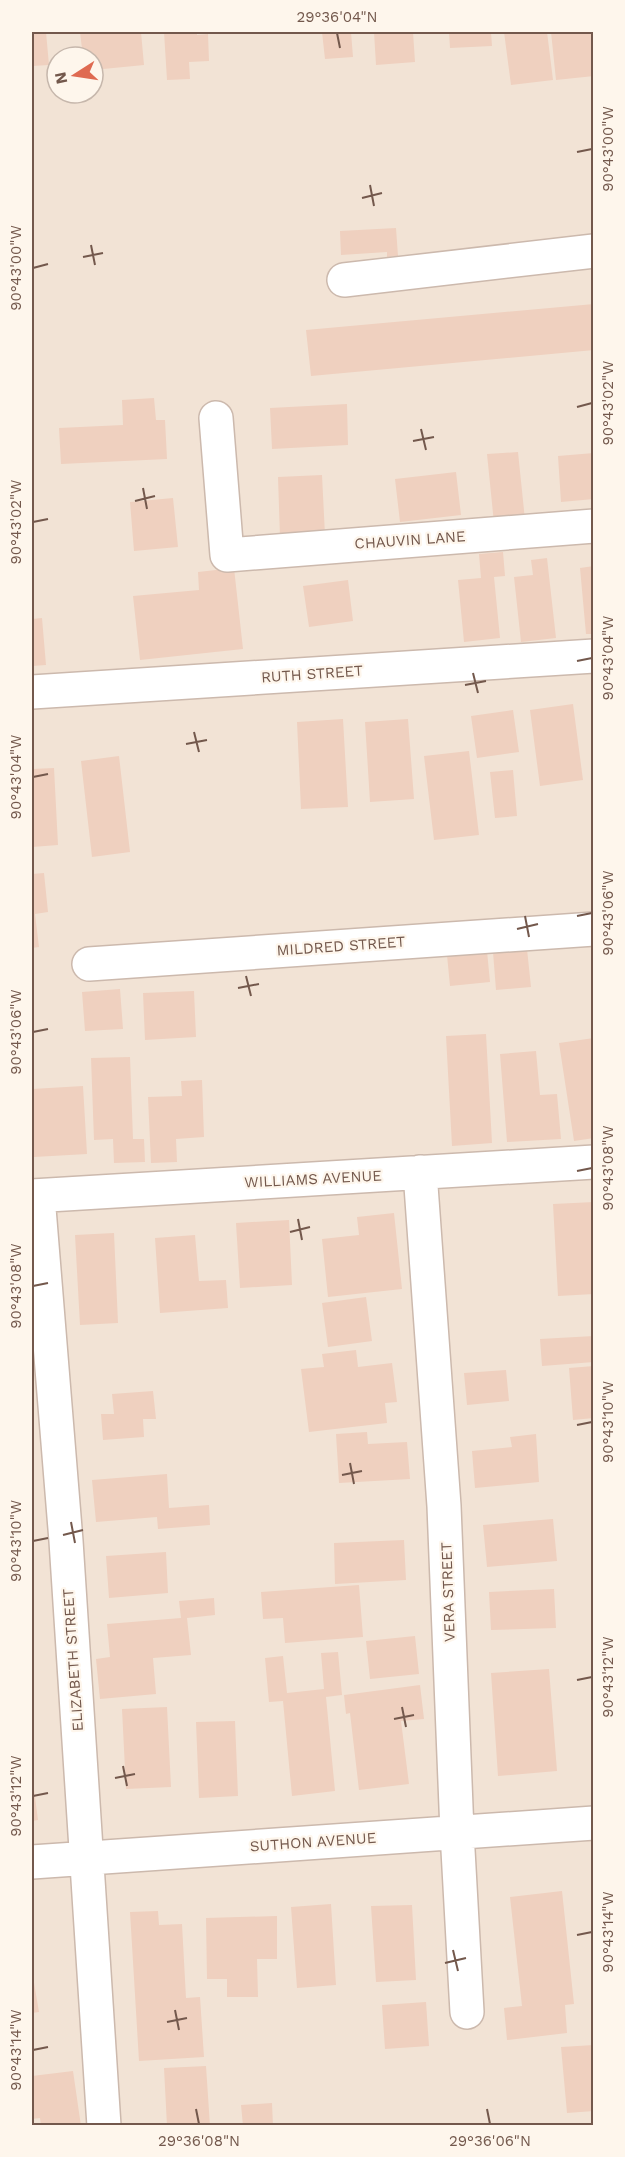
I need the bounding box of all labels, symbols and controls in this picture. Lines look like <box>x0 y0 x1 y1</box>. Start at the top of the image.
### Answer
text: 29°36'04"N <box>296 8 378 26</box>
north arrow <box>45 45 105 105</box>
text: N <box>50 70 71 86</box>
text: 90°43'00"W <box>599 106 617 192</box>
text: 90°43'00"W <box>7 225 25 311</box>
text: 90°43'02"W <box>599 360 617 446</box>
text: 90°43'02"W <box>7 479 25 565</box>
street label: CHAUVIN LANE <box>354 527 466 553</box>
text: 90°43'04"W <box>599 616 617 700</box>
street label: RUTH STREET <box>260 661 364 687</box>
text: 90°43'04"W <box>7 735 25 819</box>
text: 90°43'06"W <box>599 870 617 956</box>
street label: MILDRED STREET <box>276 933 406 959</box>
text: 90°43'06"W <box>7 989 25 1075</box>
text: 90°43'08"W <box>599 1125 617 1211</box>
street label: WILLIAMS AVENUE <box>244 1166 382 1192</box>
text: 90°43'08"W <box>7 1243 25 1329</box>
text: 90°43'10"W <box>599 1381 617 1463</box>
text: 90°43'10"W <box>7 1500 25 1582</box>
street label: VERA STREET <box>437 1542 459 1642</box>
street label: ELIZABETH STREET <box>59 1588 87 1732</box>
text: 90°43'12"W <box>599 1636 617 1718</box>
text: 90°43'12"W <box>7 1755 25 1837</box>
street label: SUTHON AVENUE <box>249 1829 377 1855</box>
text: 90°43'14"W <box>599 1891 617 1973</box>
text: 90°43'14"W <box>7 2009 25 2091</box>
text: 29°36'08"N <box>158 2132 240 2150</box>
text: 29°36'06"N <box>449 2132 531 2150</box>

